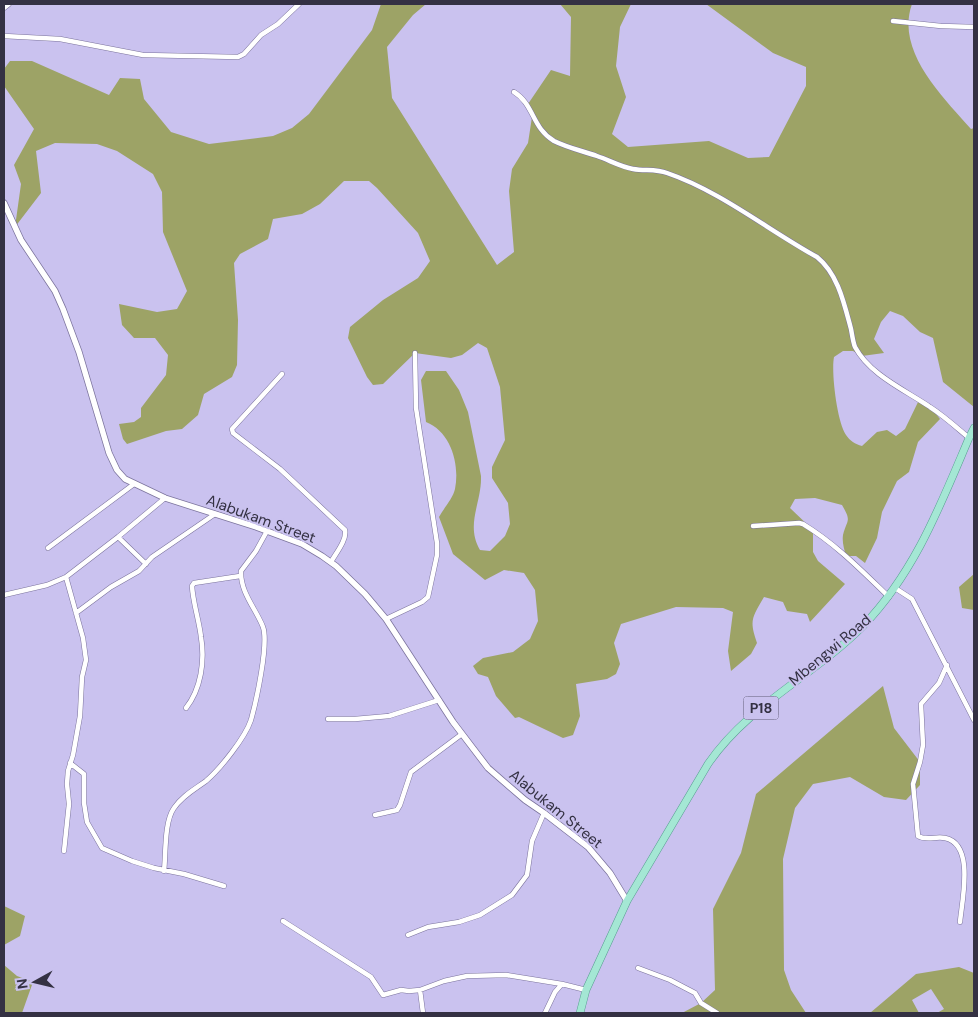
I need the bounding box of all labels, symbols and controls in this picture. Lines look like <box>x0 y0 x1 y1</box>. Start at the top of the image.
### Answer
street label: Alabukam Street <box>204 490 319 548</box>
street label: Mbengwi Road <box>785 610 875 690</box>
road number: P18 <box>744 696 778 720</box>
street label: Alabukam Street <box>505 765 607 853</box>
north arrow <box>10 957 60 1007</box>
text: N <box>13 977 32 990</box>

